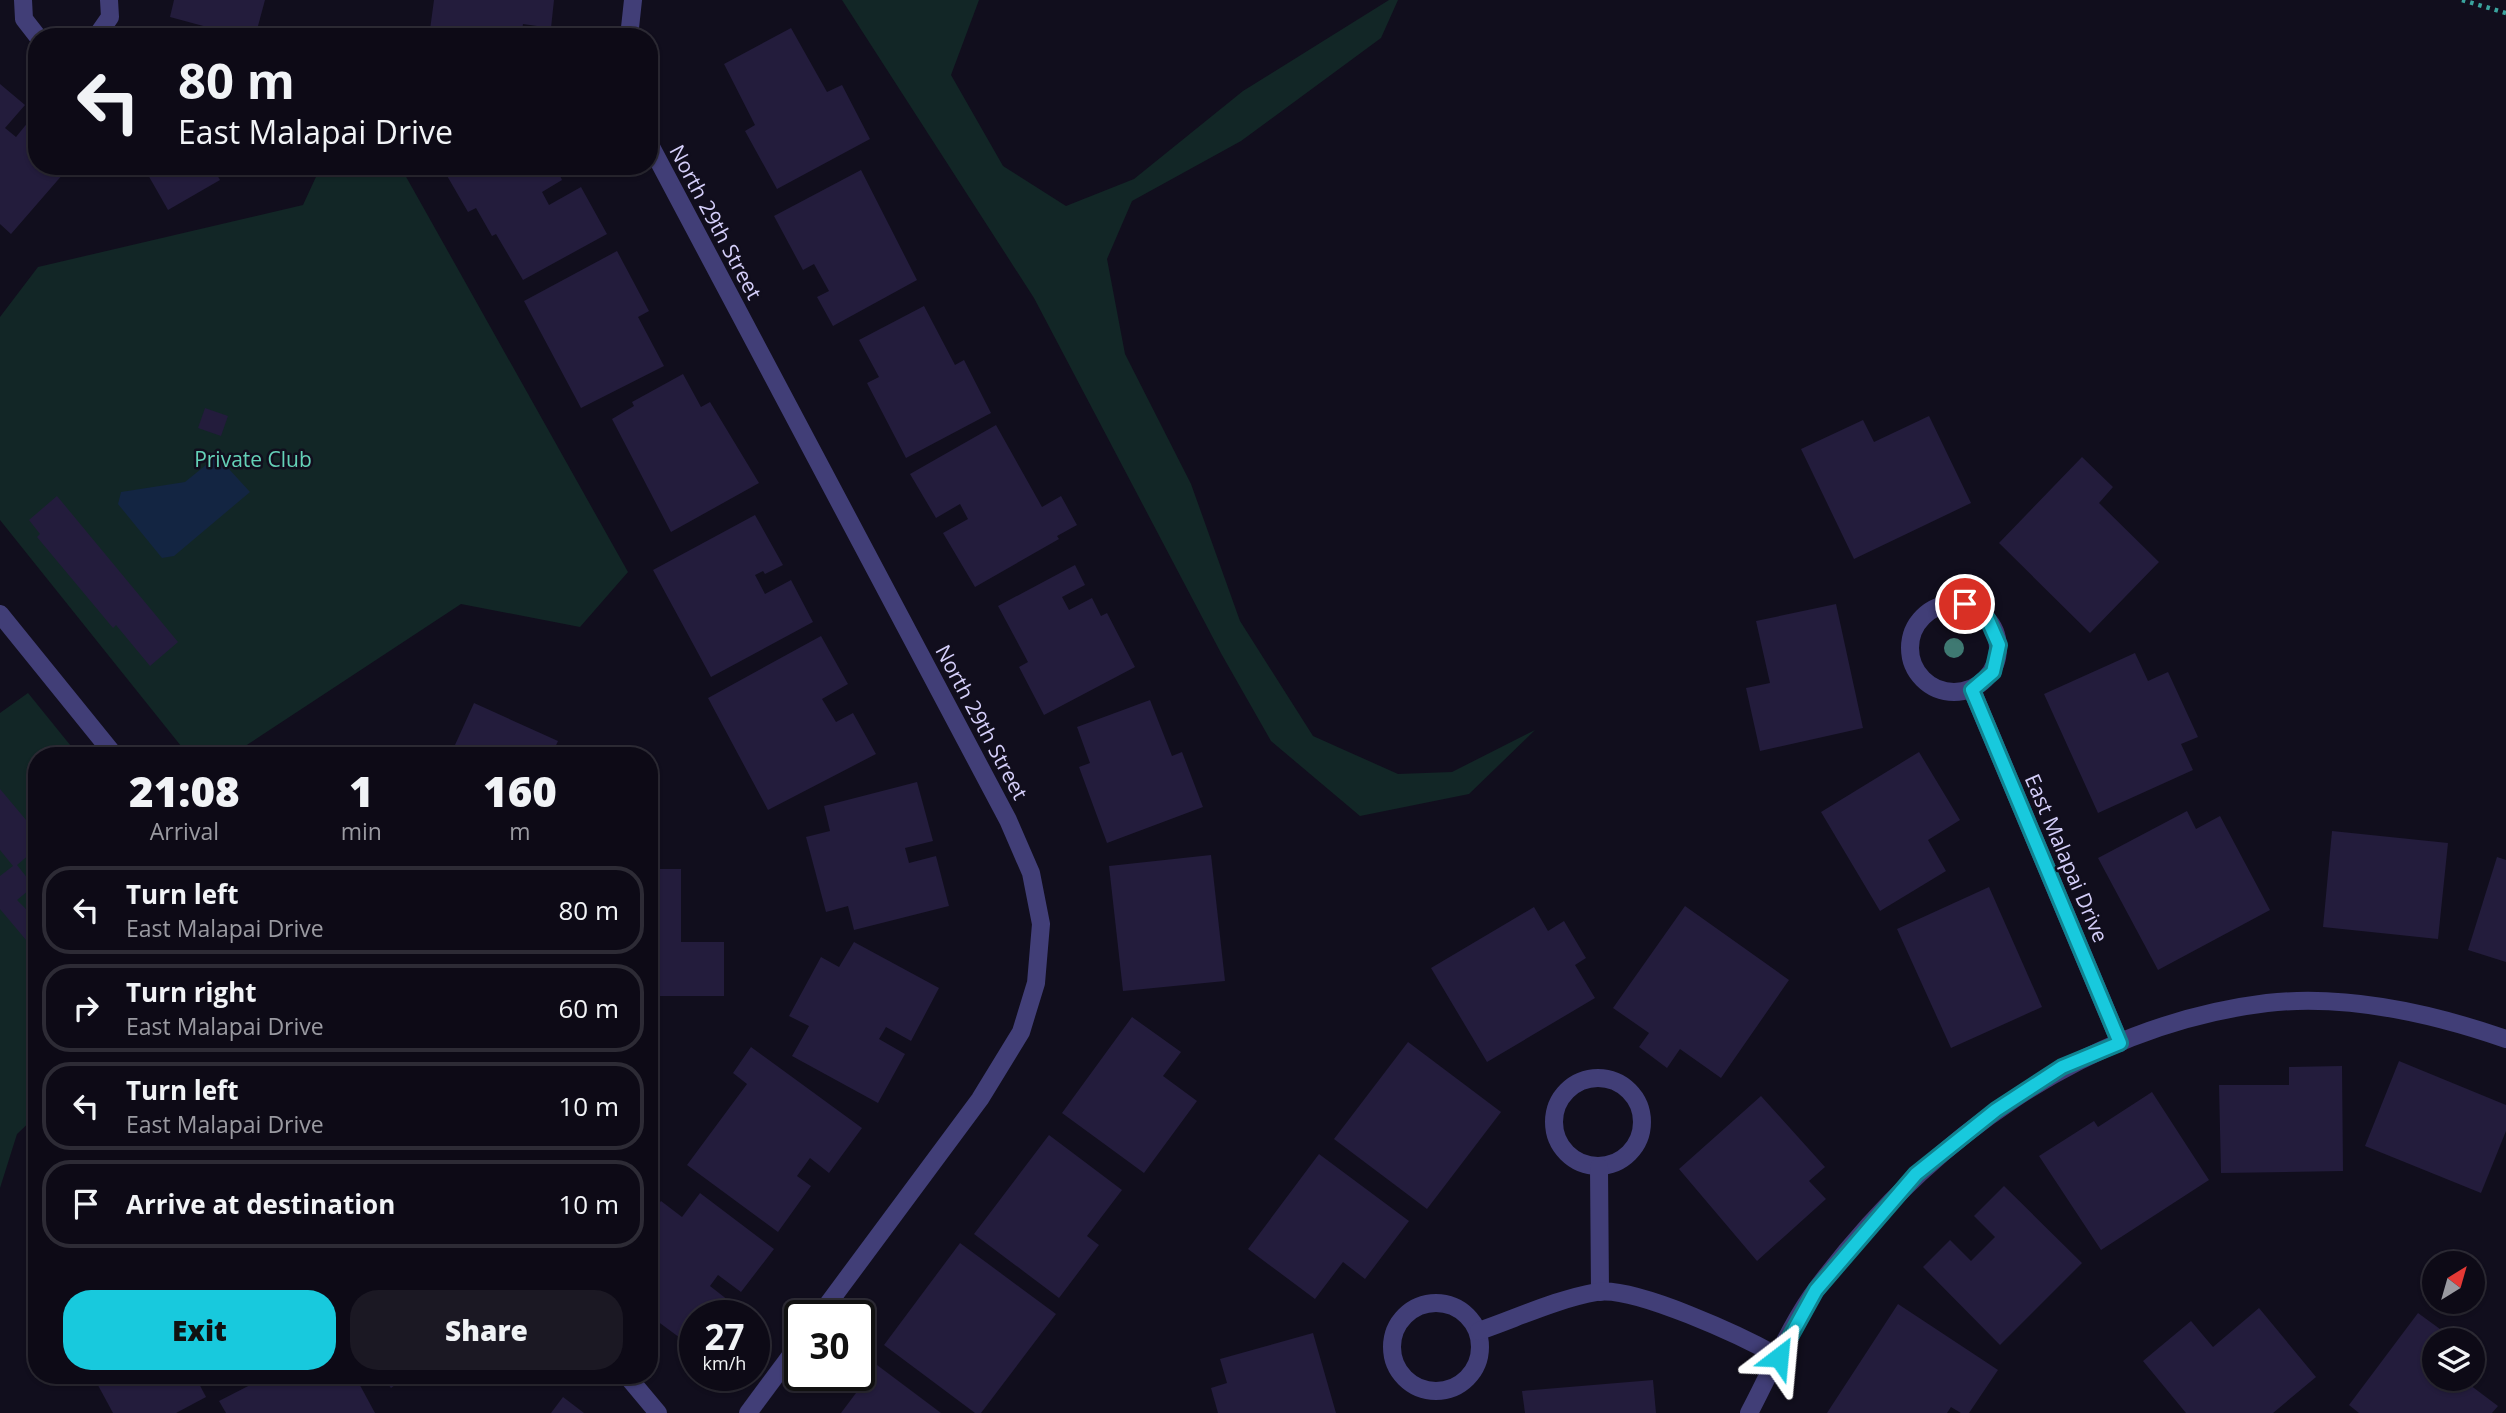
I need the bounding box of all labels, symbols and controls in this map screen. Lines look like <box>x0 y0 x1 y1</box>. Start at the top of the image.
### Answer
text: 80 m <box>178 47 295 113</box>
icon: left <box>63 56 154 147</box>
text: East Malapai Drive <box>178 110 453 153</box>
street label: North 29th Street <box>663 140 769 304</box>
park label: Private Club <box>194 445 312 473</box>
pin <box>1935 574 1995 634</box>
icon: arrive <box>1946 585 1984 623</box>
street label: North 29th Street <box>929 640 1035 804</box>
text: 21:08 <box>129 762 240 819</box>
text: 1 <box>349 762 374 819</box>
text: 160 <box>483 762 557 819</box>
street label: East Malapai Drive <box>2019 769 2115 947</box>
text: Arrival <box>150 815 219 847</box>
text: min <box>341 815 382 847</box>
text: m <box>509 815 531 847</box>
text: Turn left <box>126 876 238 912</box>
icon: left <box>67 891 105 929</box>
text: 80 m <box>558 892 619 928</box>
text: East Malapai Drive <box>126 912 324 944</box>
text: Turn right <box>126 974 257 1010</box>
icon: right <box>67 989 105 1027</box>
text: 60 m <box>558 990 619 1026</box>
text: East Malapai Drive <box>126 1010 324 1042</box>
text: Turn left <box>126 1072 238 1108</box>
icon: left <box>67 1087 105 1125</box>
text: 10 m <box>558 1088 619 1124</box>
text: East Malapai Drive <box>126 1108 324 1140</box>
icon: arrive <box>67 1185 105 1223</box>
text: Arrive at destination <box>126 1186 395 1222</box>
text: 10 m <box>558 1186 619 1222</box>
north arrow <box>2422 1251 2485 1314</box>
map controls <box>2422 1251 2485 1391</box>
button: Exit <box>63 1290 336 1370</box>
button: Share <box>350 1290 623 1370</box>
speed limit sign: 30 <box>784 1300 875 1391</box>
text: 27 <box>704 1313 745 1360</box>
position arrow <box>1742 1320 1816 1394</box>
button: layers <box>2422 1328 2485 1391</box>
text: km/h <box>703 1351 746 1375</box>

